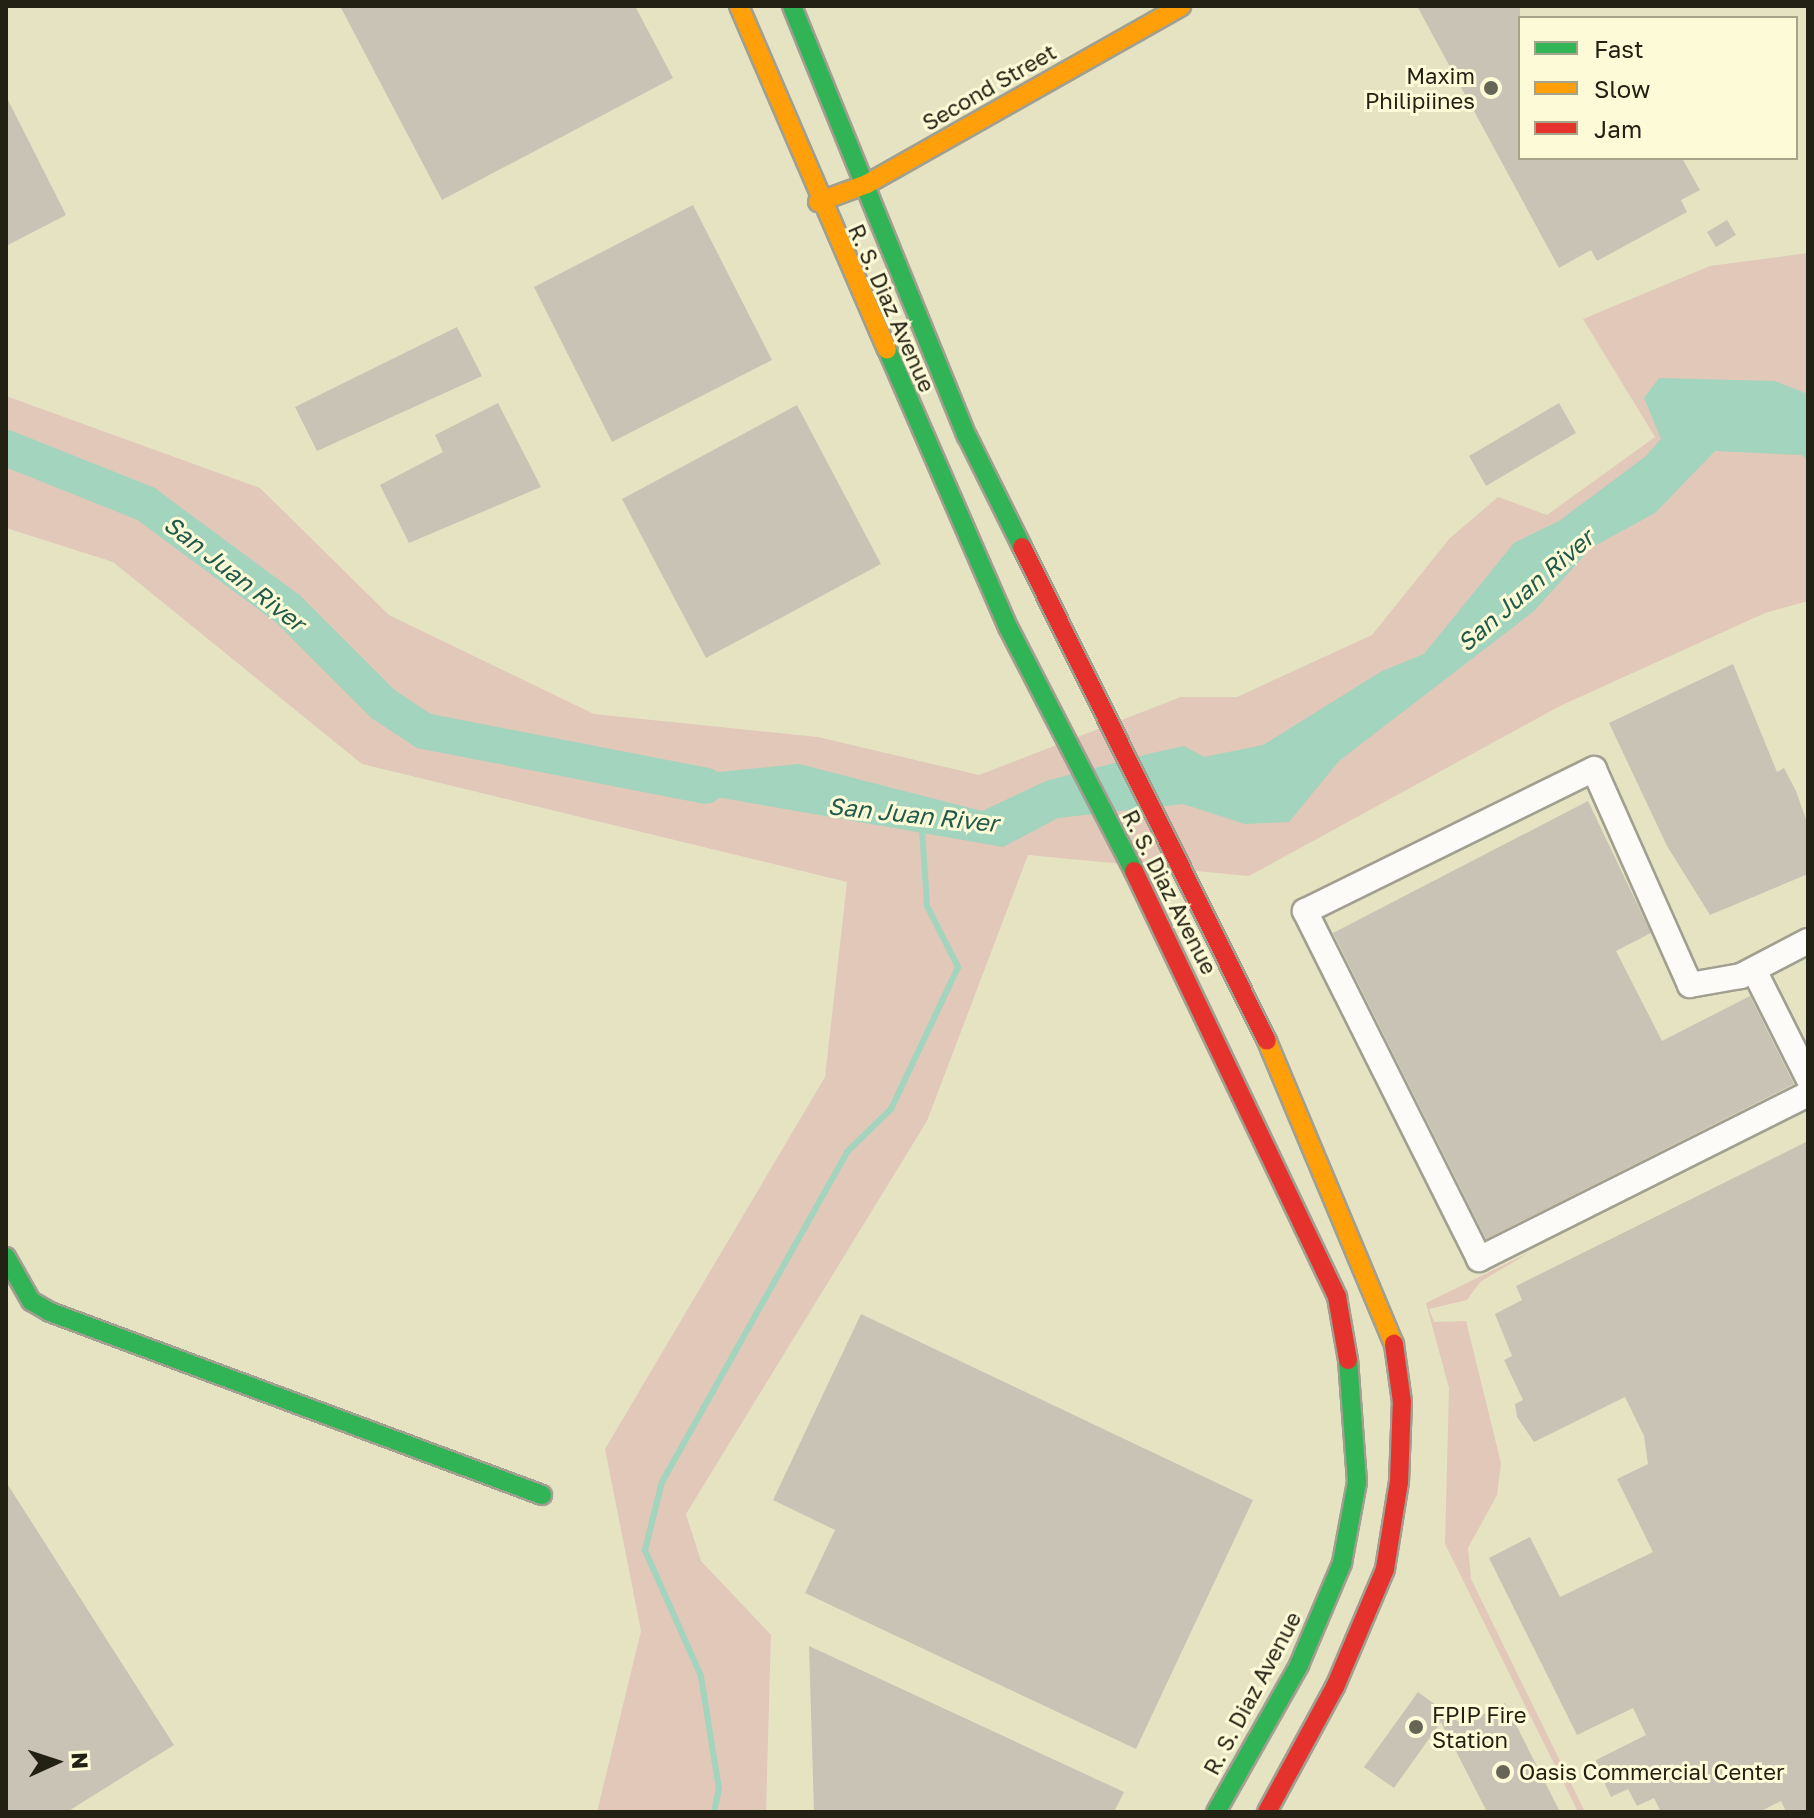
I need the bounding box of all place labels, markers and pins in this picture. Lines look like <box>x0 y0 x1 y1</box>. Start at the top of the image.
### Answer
place label: Maxim Philipiines <box>1365 62 1475 114</box>
marker: Maxim Philipiines <box>1482 79 1500 97</box>
place label: FPIP Fire Station <box>1432 1701 1526 1752</box>
marker: FPIP Fire Station <box>1407 1718 1425 1736</box>
place label: Oasis Commercial Center <box>1519 1759 1785 1785</box>
marker: Oasis Commercial Center <box>1494 1763 1512 1781</box>

